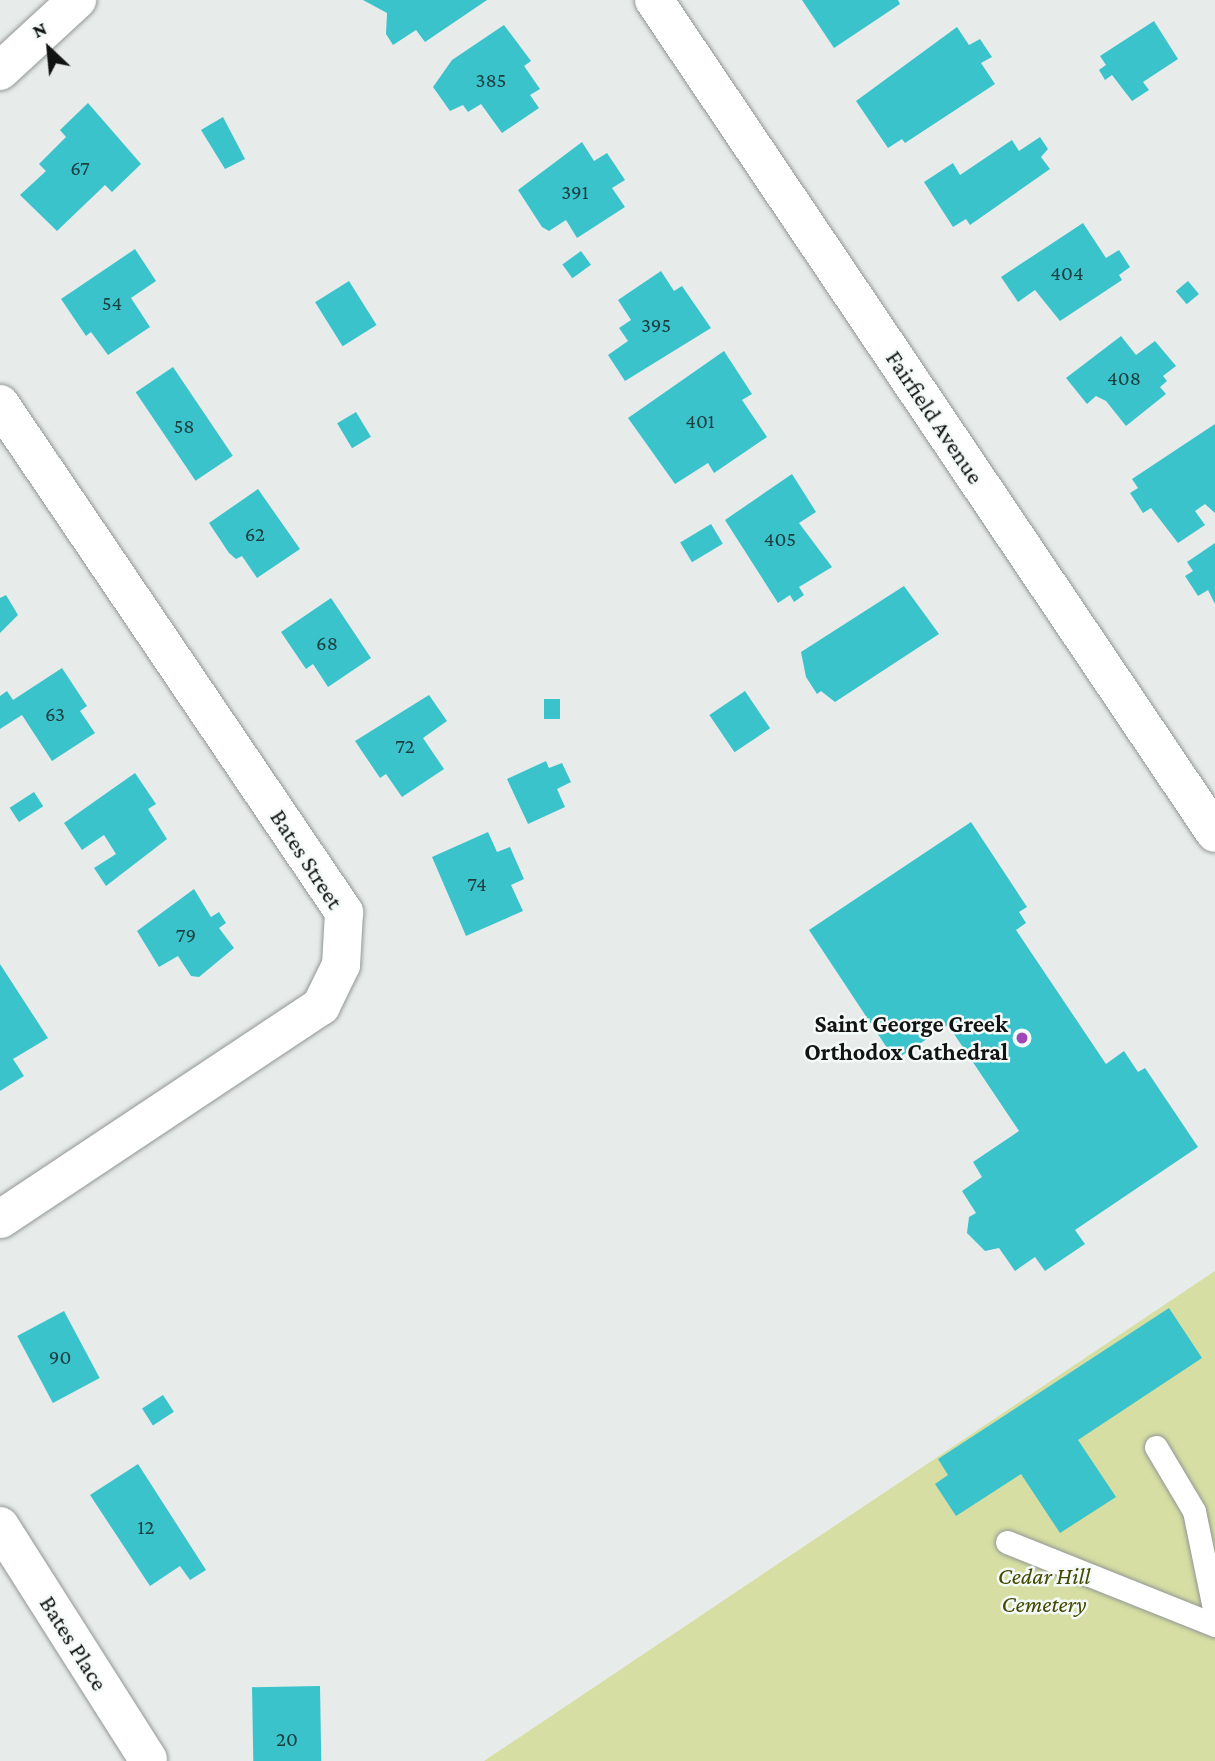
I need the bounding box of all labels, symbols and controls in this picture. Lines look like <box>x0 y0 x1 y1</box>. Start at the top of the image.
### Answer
north arrow <box>14 14 84 84</box>
text: N <box>29 17 50 42</box>
house number: 385 <box>476 67 506 93</box>
house number: 67 <box>70 155 90 181</box>
house number: 391 <box>561 179 589 205</box>
house number: 404 <box>1050 260 1084 286</box>
house number: 54 <box>102 290 122 316</box>
house number: 395 <box>641 312 671 338</box>
street label: Fairfield Avenue <box>880 345 990 489</box>
house number: 408 <box>1107 365 1141 391</box>
house number: 401 <box>685 408 715 434</box>
house number: 58 <box>173 413 195 439</box>
house number: 62 <box>245 521 265 547</box>
house number: 405 <box>764 526 796 552</box>
house number: 68 <box>316 630 338 656</box>
house number: 63 <box>45 701 65 727</box>
house number: 72 <box>395 733 415 759</box>
street label: Bates Street <box>264 804 350 914</box>
house number: 74 <box>467 871 487 897</box>
house number: 79 <box>176 922 196 948</box>
place label: Saint George Greek Orthodox Cathedral <box>804 1010 1008 1066</box>
marker: Saint George Greek Orthodox Cathedral <box>1014 1030 1030 1046</box>
house number: 90 <box>49 1344 71 1370</box>
house number: 12 <box>138 1514 154 1540</box>
park label: Cedar Hill Cemetery <box>998 1562 1090 1618</box>
street label: Bates Place <box>34 1590 114 1696</box>
house number: 20 <box>276 1726 298 1752</box>

